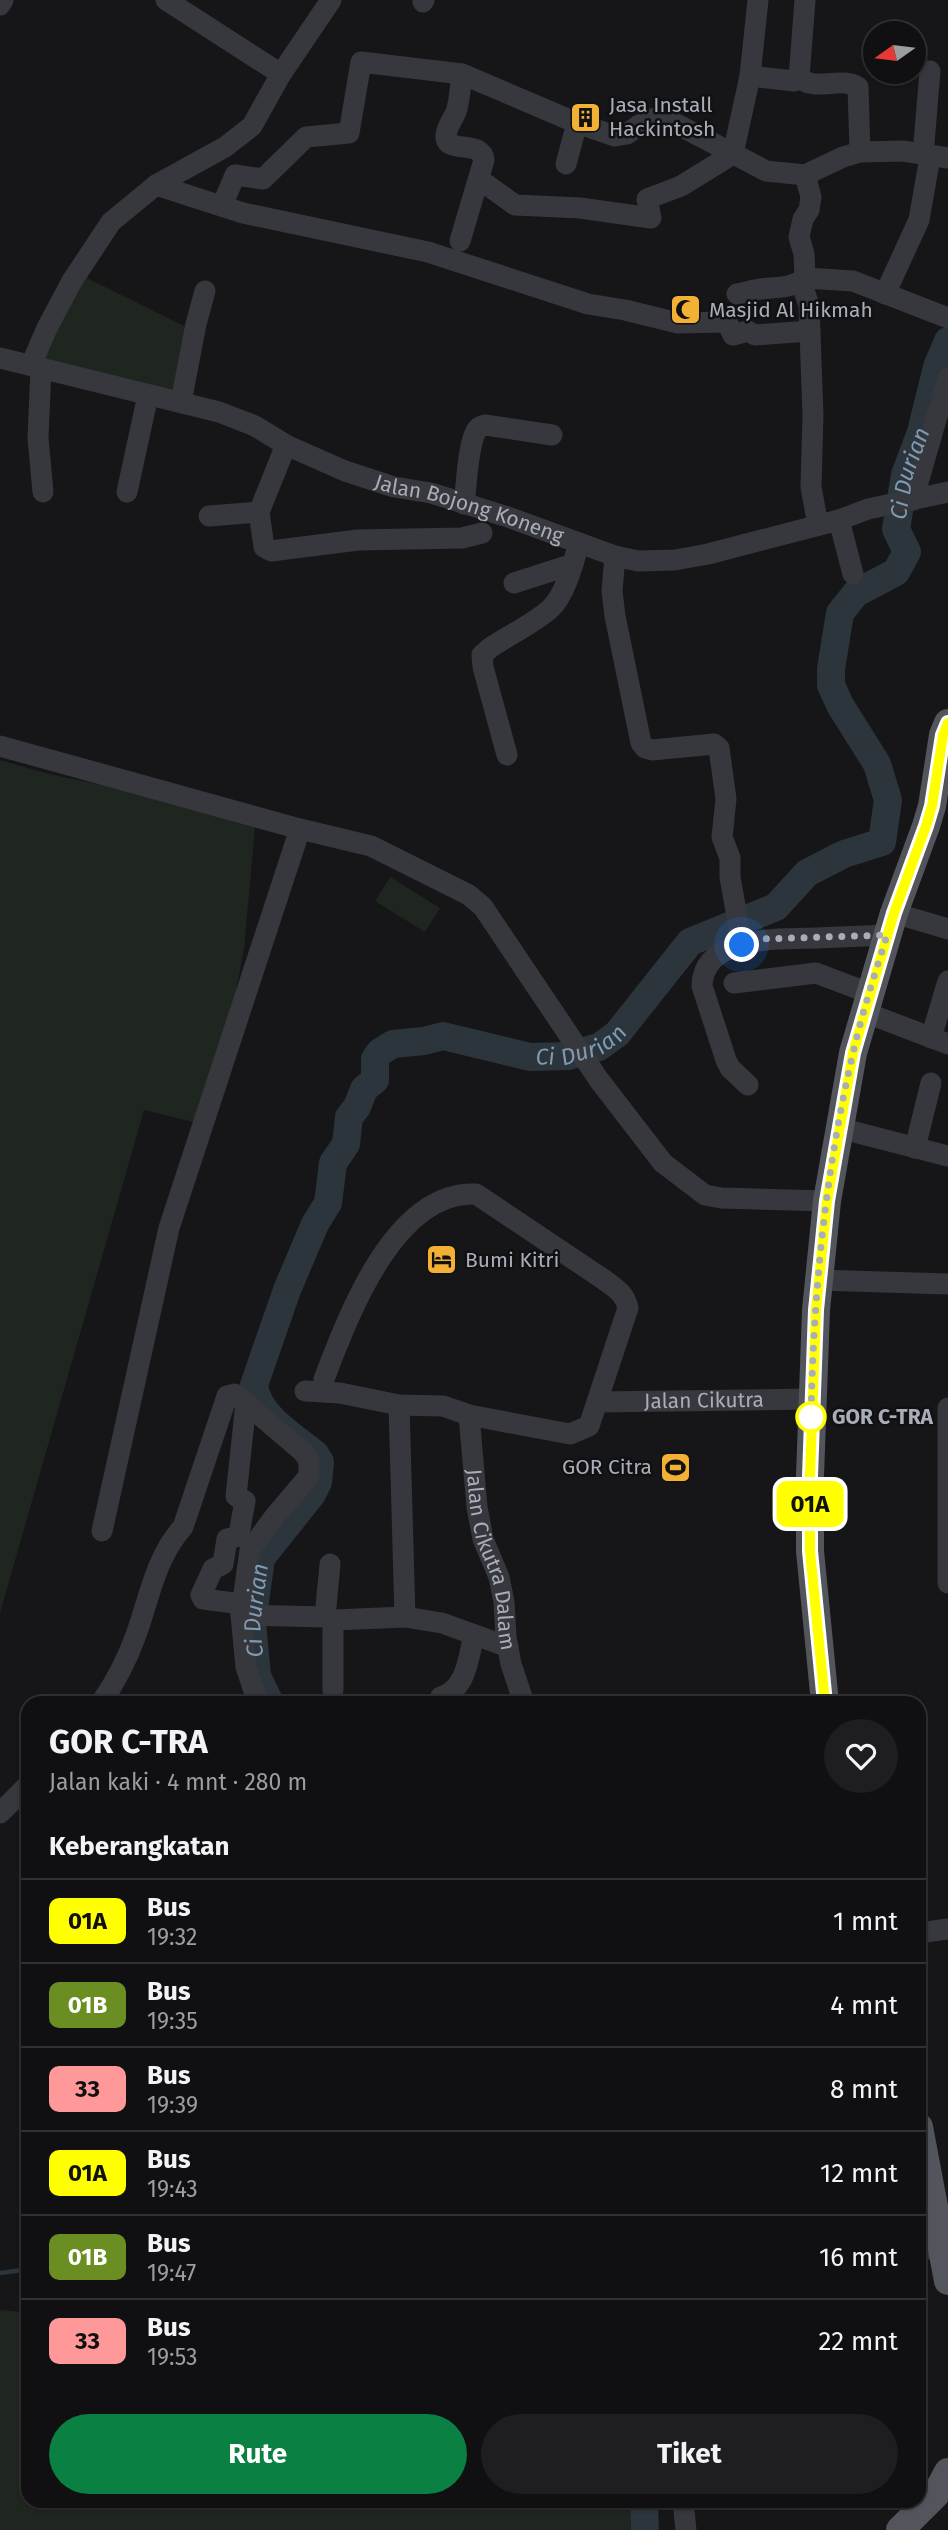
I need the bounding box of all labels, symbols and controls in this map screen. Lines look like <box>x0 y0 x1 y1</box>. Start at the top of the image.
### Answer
north arrow <box>863 21 926 84</box>
map controls <box>863 21 926 84</box>
place label: Jasa Install Hackintosh <box>609 92 715 142</box>
building icon: Jasa Install Hackintosh <box>569 100 603 134</box>
mosque icon: Masjid Al Hikmah <box>669 293 703 327</box>
place label: Masjid Al Hikmah <box>709 297 873 323</box>
water label: Ci Durian <box>884 423 936 522</box>
street label: Jalan Bojong Koneng <box>371 469 567 549</box>
your location <box>724 927 759 962</box>
water label: Ci Durian <box>535 1019 633 1071</box>
hotel icon: Bumi Kitri <box>425 1243 459 1277</box>
place label: Bumi Kitri <box>465 1247 559 1273</box>
street label: Jalan Cikutra <box>644 1387 764 1414</box>
marker: GOR C-TRA <box>796 1402 826 1432</box>
place label: GOR C-TRA <box>832 1404 934 1430</box>
sports icon: GOR Citra <box>658 1450 692 1484</box>
place label: GOR Citra <box>562 1454 652 1480</box>
street label: Jalan Cikutra Dalam <box>461 1468 521 1652</box>
line badge: 01A <box>770 1481 850 1527</box>
text: 01A <box>791 1490 829 1518</box>
water label: Ci Durian <box>238 1561 274 1659</box>
button: heart <box>824 1719 898 1793</box>
text: GOR C-TRA <box>49 1722 208 1762</box>
text: Jalan kaki · 4 mnt · 280 m <box>49 1768 307 1796</box>
text: Keberangkatan <box>49 1831 230 1862</box>
text: Bus <box>147 1892 190 1923</box>
text: 1 mnt <box>833 1906 898 1937</box>
text: 01A <box>68 1907 107 1935</box>
text: 19:32 <box>147 1923 197 1951</box>
text: Bus <box>147 1976 190 2007</box>
text: 4 mnt <box>830 1990 898 2021</box>
text: 01B <box>68 1991 107 2019</box>
text: 19:35 <box>147 2007 198 2035</box>
text: Bus <box>147 2060 190 2091</box>
text: 8 mnt <box>830 2074 898 2105</box>
text: 33 <box>75 2075 100 2103</box>
text: 19:39 <box>147 2091 198 2119</box>
text: Bus <box>147 2144 190 2175</box>
text: 12 mnt <box>820 2158 898 2189</box>
text: 01A <box>68 2159 107 2187</box>
text: 19:43 <box>147 2175 198 2203</box>
text: Bus <box>147 2228 190 2259</box>
text: 16 mnt <box>819 2242 898 2273</box>
text: 01B <box>68 2243 107 2271</box>
text: 19:47 <box>147 2259 196 2287</box>
text: Bus <box>147 2312 190 2343</box>
text: 22 mnt <box>818 2326 898 2357</box>
text: 33 <box>75 2327 100 2355</box>
text: 19:53 <box>147 2343 198 2371</box>
button: Rute <box>49 2414 467 2494</box>
button: Tiket <box>481 2414 898 2494</box>

